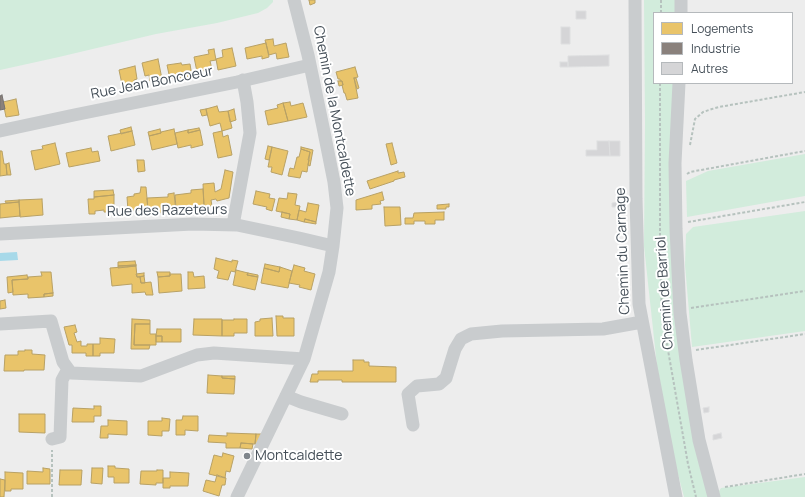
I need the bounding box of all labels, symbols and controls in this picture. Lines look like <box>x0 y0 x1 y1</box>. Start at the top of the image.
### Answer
legend <box>653 12 793 84</box>
text: Logements <box>691 20 753 37</box>
street label: Chemin de la Montcaldette <box>309 24 359 198</box>
text: Industrie <box>691 40 740 57</box>
text: Autres <box>691 60 728 77</box>
street label: Rue Jean Boncoeur <box>90 63 214 103</box>
street label: Chemin du Carnage <box>612 187 634 315</box>
street label: Rue des Razeteurs <box>107 202 227 220</box>
street label: Chemin de Barriol <box>653 236 677 350</box>
place label: Montcaldette <box>255 448 342 464</box>
marker: Montcaldette <box>242 451 252 461</box>

